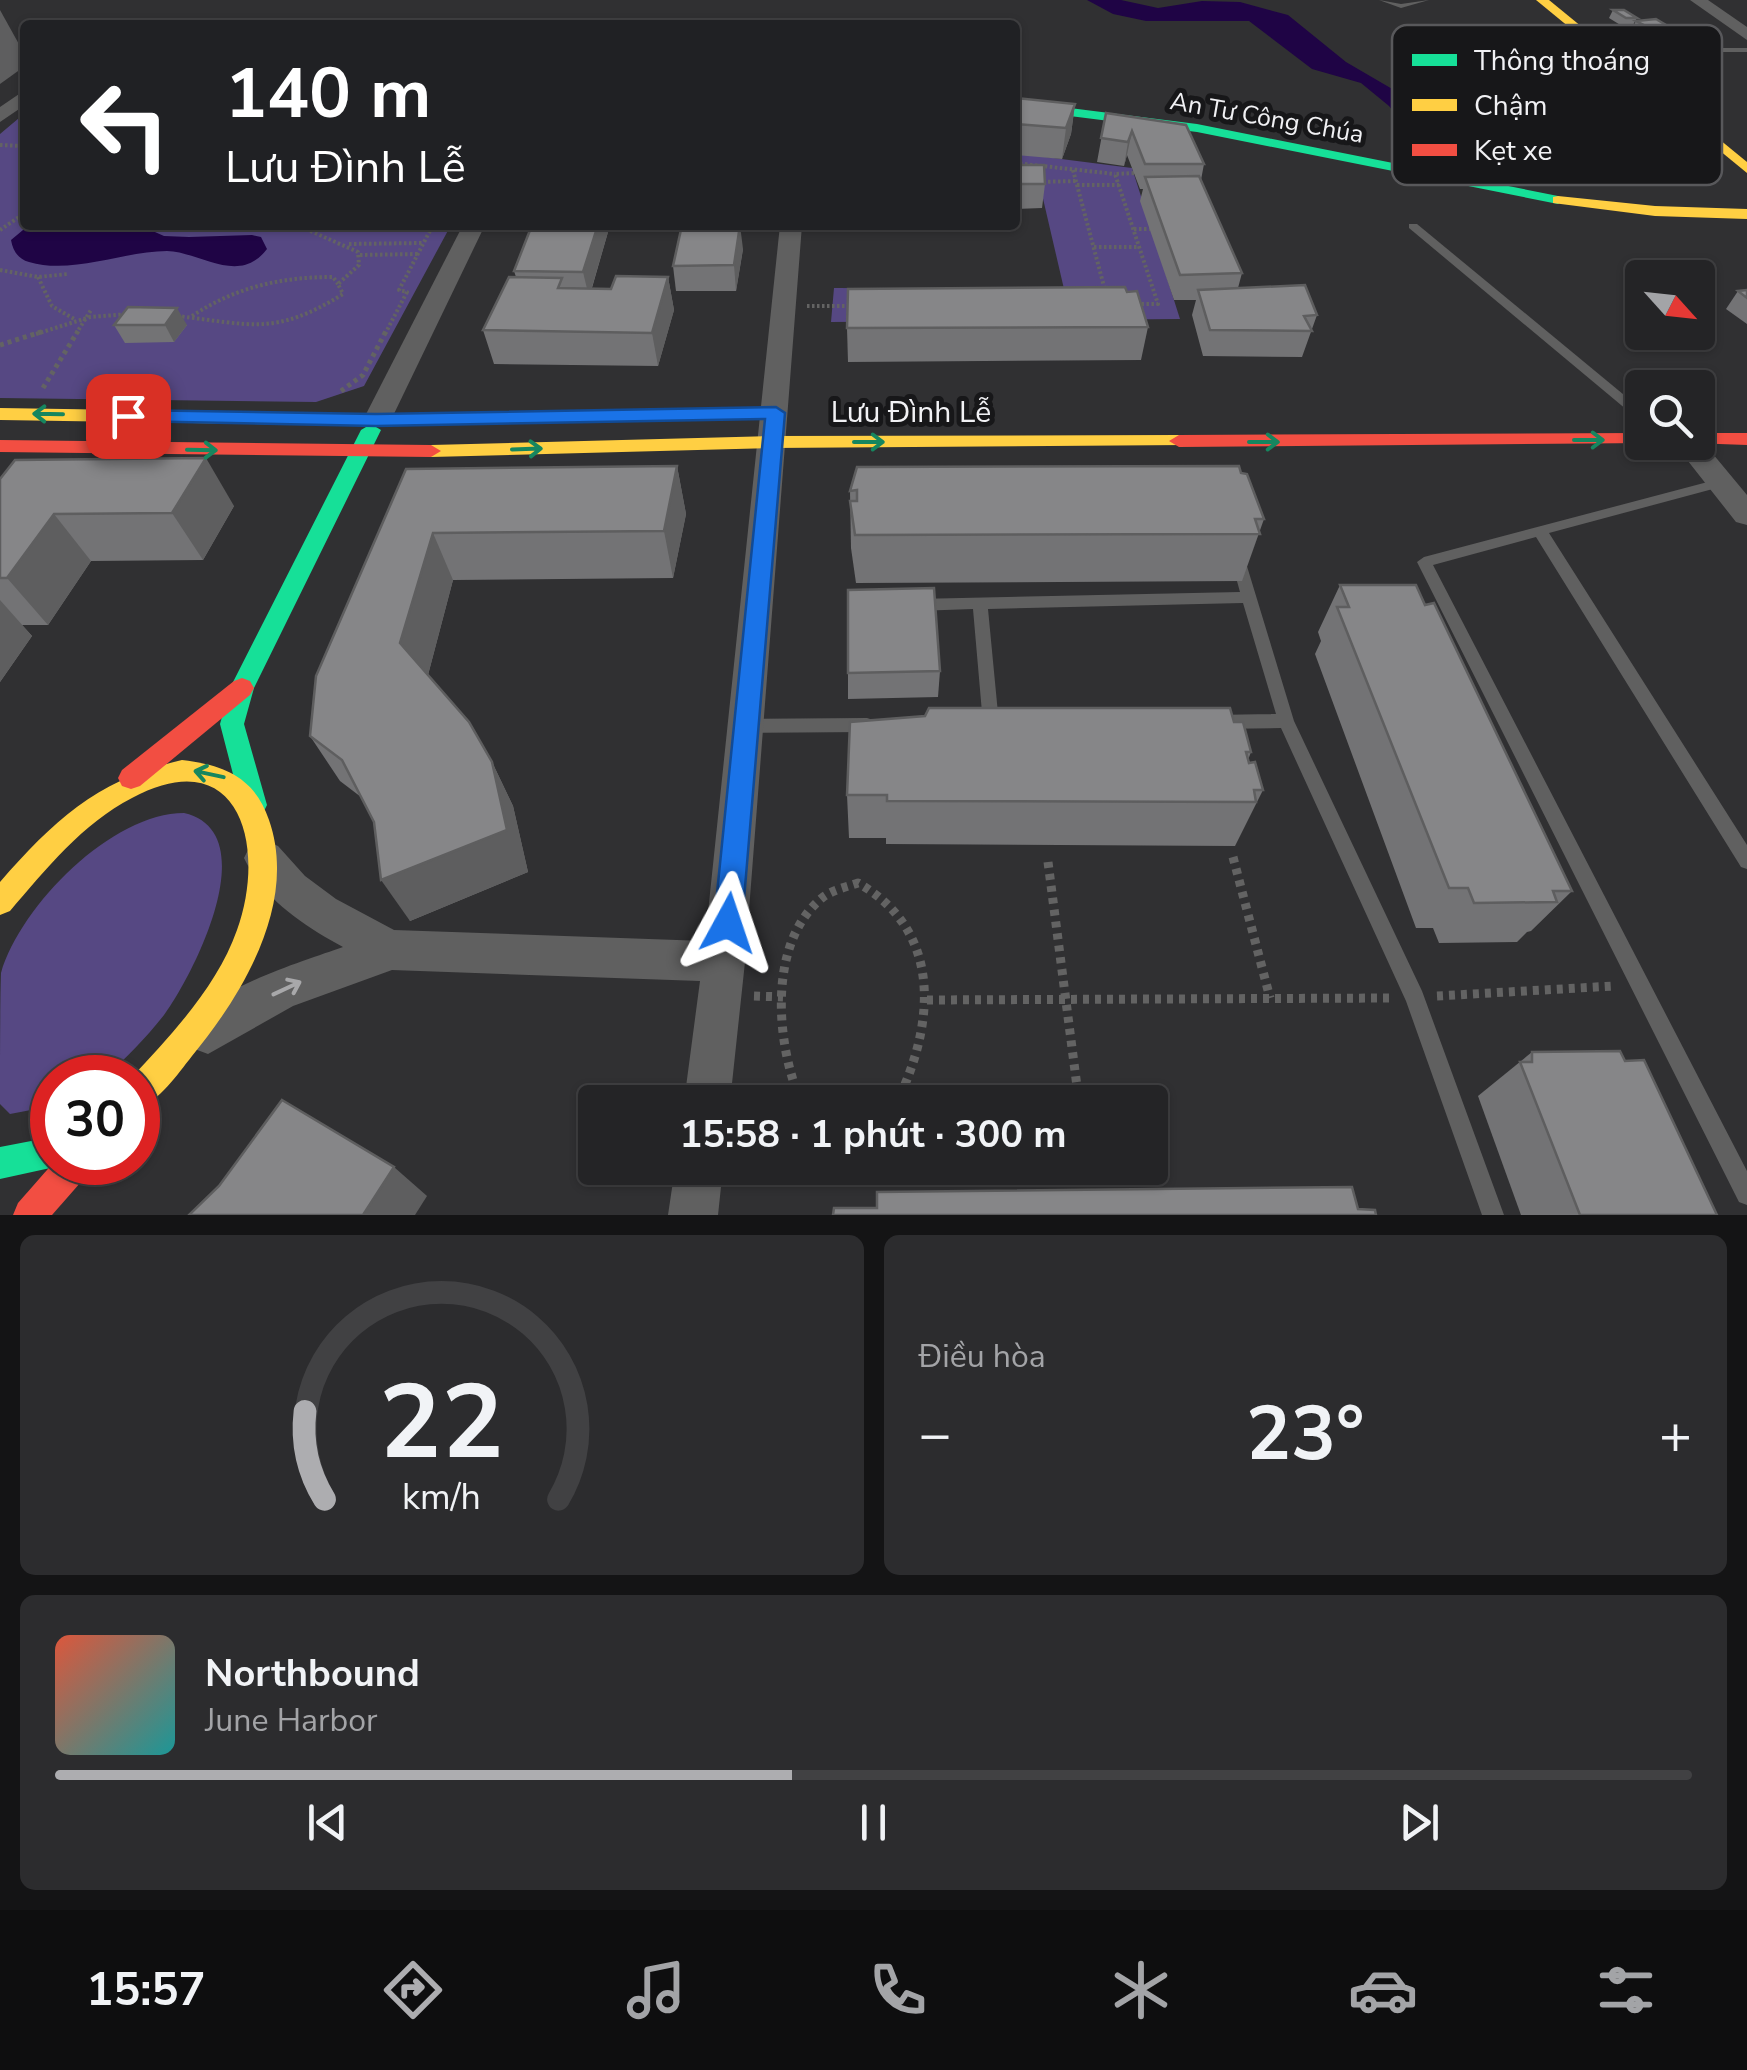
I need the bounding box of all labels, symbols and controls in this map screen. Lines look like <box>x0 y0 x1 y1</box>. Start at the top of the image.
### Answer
legend <box>1392 25 1722 185</box>
text: Thông thoáng <box>1474 42 1650 80</box>
text: 140 m <box>225 46 431 142</box>
icon: left <box>60 60 190 190</box>
street label: An Tư Công Chúa <box>1167 84 1366 152</box>
text: Chậm <box>1474 87 1548 125</box>
text: Kẹt xe <box>1474 132 1552 170</box>
text: Lưu Đình Lễ <box>225 137 466 198</box>
north arrow <box>1625 260 1715 350</box>
map controls <box>1625 260 1715 460</box>
button: search <box>1625 370 1715 460</box>
pin <box>86 374 171 459</box>
icon: arrive <box>101 389 156 444</box>
street label: Lưu Đình Lễ <box>831 392 991 433</box>
one-way arrow <box>33 405 65 424</box>
one-way arrow <box>1572 430 1604 449</box>
one-way arrow <box>852 432 884 452</box>
one-way arrow <box>1246 432 1279 452</box>
one-way arrow <box>511 439 543 458</box>
one-way arrow <box>186 440 218 460</box>
one-way arrow <box>194 764 226 783</box>
position arrow <box>676 871 780 975</box>
one-way arrow <box>271 977 301 996</box>
speed limit sign: 30 <box>30 1055 160 1185</box>
text: 15:58 · 1 phút · 300 m <box>679 1109 1067 1160</box>
text: Điều hòa <box>919 1335 1046 1378</box>
text: 22 <box>379 1352 504 1494</box>
text: 23° <box>1246 1383 1364 1485</box>
text: − <box>919 1397 952 1472</box>
text: + <box>1659 1397 1692 1472</box>
text: km/h <box>402 1473 481 1522</box>
text: Northbound <box>205 1648 420 1699</box>
text: June Harbor <box>205 1699 377 1742</box>
icon: previous <box>300 1795 355 1850</box>
icon: pause <box>846 1795 901 1850</box>
icon: next <box>1392 1795 1447 1850</box>
icon: directions <box>378 1955 448 2025</box>
icon: music <box>621 1955 691 2025</box>
icon: phone <box>863 1955 933 2025</box>
icon: climate <box>1106 1955 1176 2025</box>
icon: car <box>1348 1955 1418 2025</box>
icon: filters <box>1591 1955 1661 2025</box>
text: 15:57 <box>86 1960 205 2021</box>

